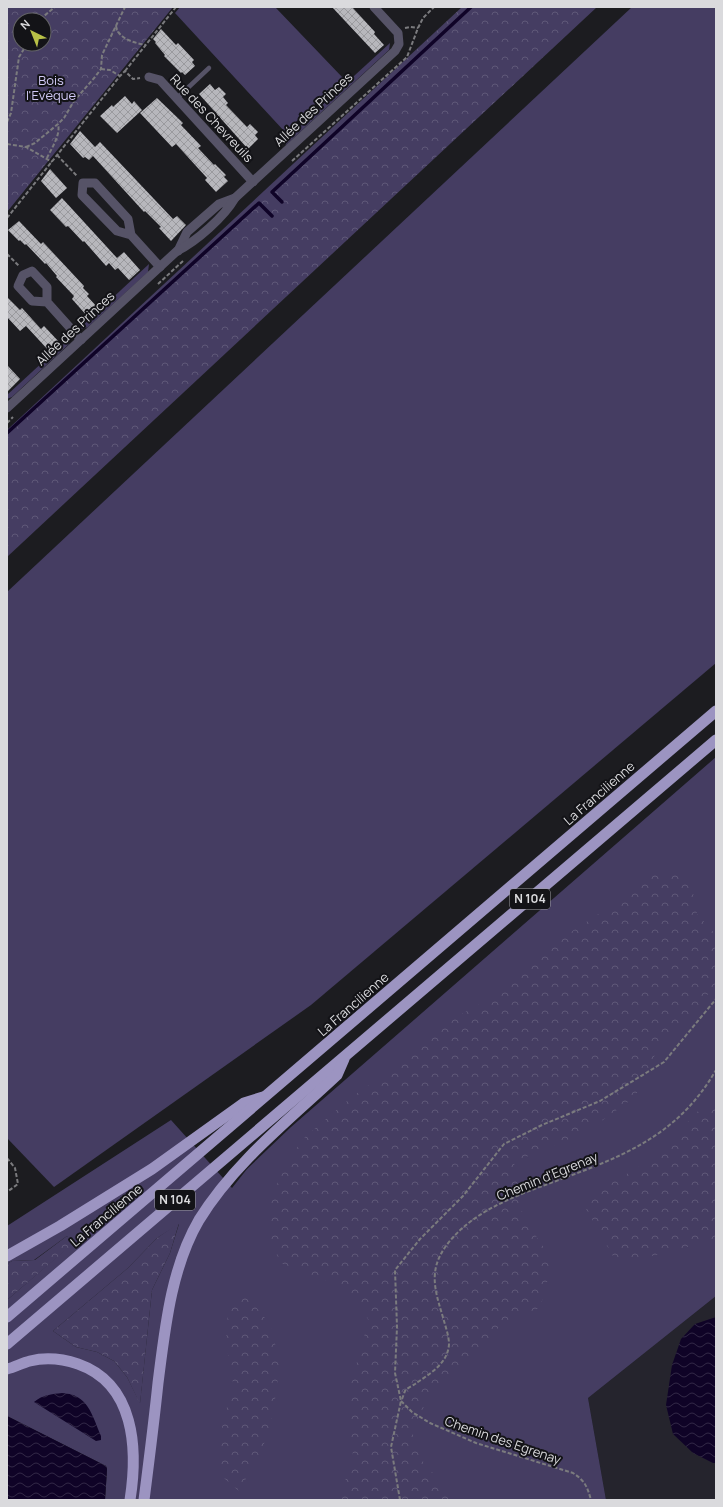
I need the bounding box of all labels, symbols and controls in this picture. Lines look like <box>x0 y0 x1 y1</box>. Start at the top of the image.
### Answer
north arrow <box>12 12 52 52</box>
text: N <box>17 16 33 33</box>
street label: Allée des Princes <box>270 68 356 150</box>
street label: Rue des Chevreuils <box>166 70 258 166</box>
park label: Bois l'Evéque <box>26 71 76 104</box>
street label: Allée des Princes <box>32 287 118 369</box>
street label: La Francilienne <box>560 757 639 829</box>
road number: N 104 <box>510 889 550 909</box>
street label: La Francilienne <box>314 968 393 1040</box>
street label: Chemin d'Egrenay <box>494 1147 600 1205</box>
street label: La Francilienne <box>66 1179 146 1250</box>
road number: N 104 <box>155 1190 195 1210</box>
street label: Chemin des Egrenay <box>442 1412 564 1468</box>

